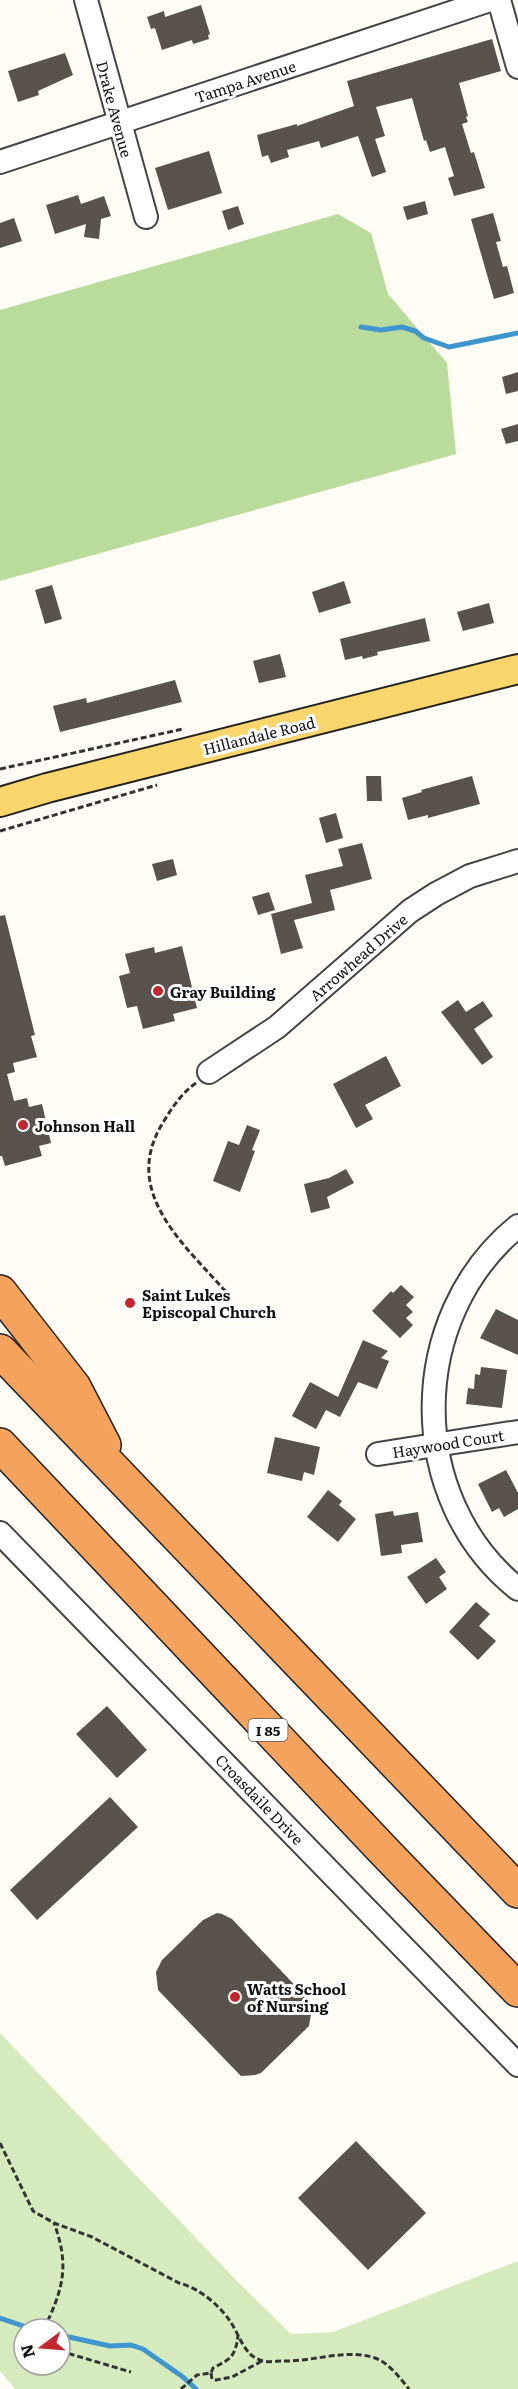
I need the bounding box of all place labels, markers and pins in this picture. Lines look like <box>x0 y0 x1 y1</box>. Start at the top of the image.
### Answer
place label: Gray Building <box>170 980 277 1003</box>
marker: Gray Building <box>151 984 165 998</box>
place label: Johnson Hall <box>35 1114 136 1137</box>
marker: Johnson Hall <box>16 1118 30 1132</box>
place label: Saint Lukes Episcopal Church <box>142 1283 276 1323</box>
marker: Saint Lukes Episcopal Church <box>123 1296 137 1310</box>
place label: Watts School of Nursing <box>247 1977 347 2017</box>
marker: Watts School of Nursing <box>228 1990 242 2004</box>

